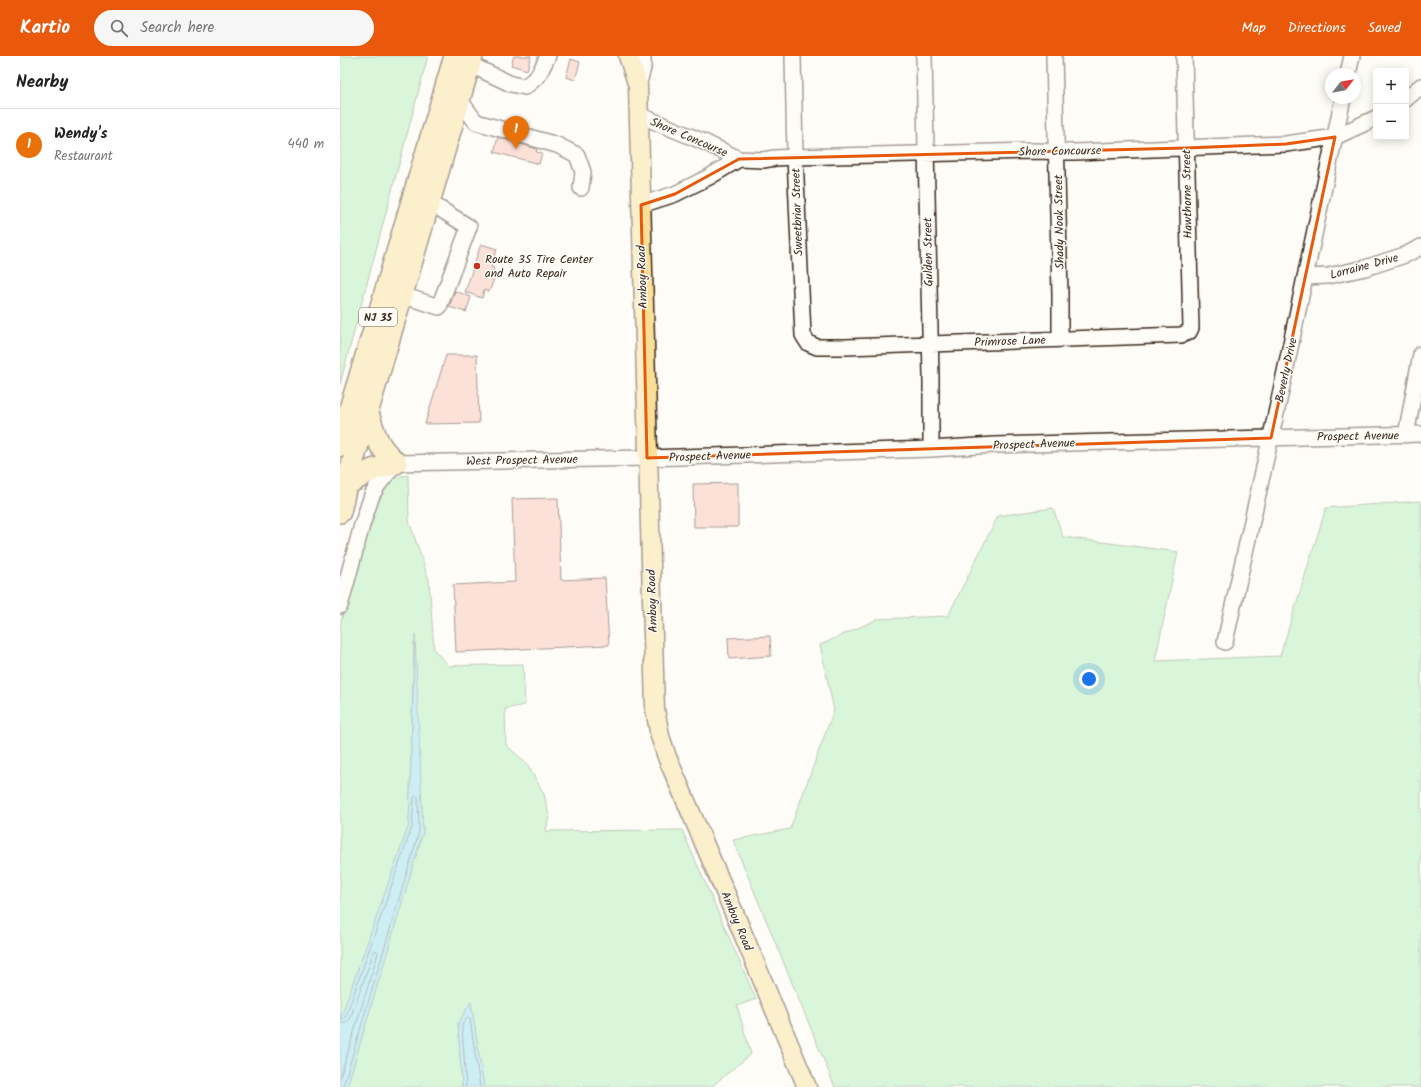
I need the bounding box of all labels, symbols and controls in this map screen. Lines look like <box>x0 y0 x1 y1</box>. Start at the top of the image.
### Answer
search box <box>94 10 374 46</box>
text: Kartio <box>20 13 70 43</box>
text: Search here <box>140 16 214 40</box>
icon: search <box>108 17 130 39</box>
text: Map <box>1241 17 1266 39</box>
text: Directions <box>1288 17 1346 39</box>
text: Saved <box>1368 17 1401 39</box>
north arrow <box>1325 68 1361 104</box>
map controls <box>1373 68 1409 140</box>
button: + <box>1373 68 1409 104</box>
text: Nearby <box>16 69 68 96</box>
button: − <box>1373 104 1409 140</box>
street label: Shore Concourse <box>647 113 731 163</box>
pin: 1 <box>503 116 529 149</box>
text: Wendy's <box>54 122 108 146</box>
text: 1 <box>27 134 31 155</box>
text: 440 m <box>288 134 324 155</box>
street label: Shore Concourse <box>1019 141 1102 162</box>
text: Restaurant <box>54 146 113 167</box>
street label: Hawthorne Street <box>1177 149 1198 239</box>
street label: Sweetbriar Street <box>786 167 809 256</box>
street label: Shady Nook Street <box>1049 174 1070 270</box>
street label: Gulden Street <box>918 217 939 287</box>
street label: Amboy Road <box>632 244 653 309</box>
street label: Lorraine Drive <box>1328 248 1401 285</box>
place label: Route 35 Tire Center and Auto Repair <box>485 250 594 283</box>
marker: Route 35 Tire Center and Auto Repair <box>472 261 482 271</box>
road number: NJ 35 <box>359 308 397 326</box>
street label: Primrose Lane <box>974 331 1047 352</box>
street label: Beverly Drive <box>1270 335 1303 404</box>
street label: Prospect Avenue <box>1317 426 1400 447</box>
street label: Prospect Avenue <box>993 434 1076 455</box>
street label: Prospect Avenue <box>669 446 752 467</box>
street label: West Prospect Avenue <box>466 450 579 471</box>
street label: Amboy Road <box>642 568 663 633</box>
your location <box>1079 669 1099 689</box>
street label: Amboy Road <box>715 888 758 955</box>

